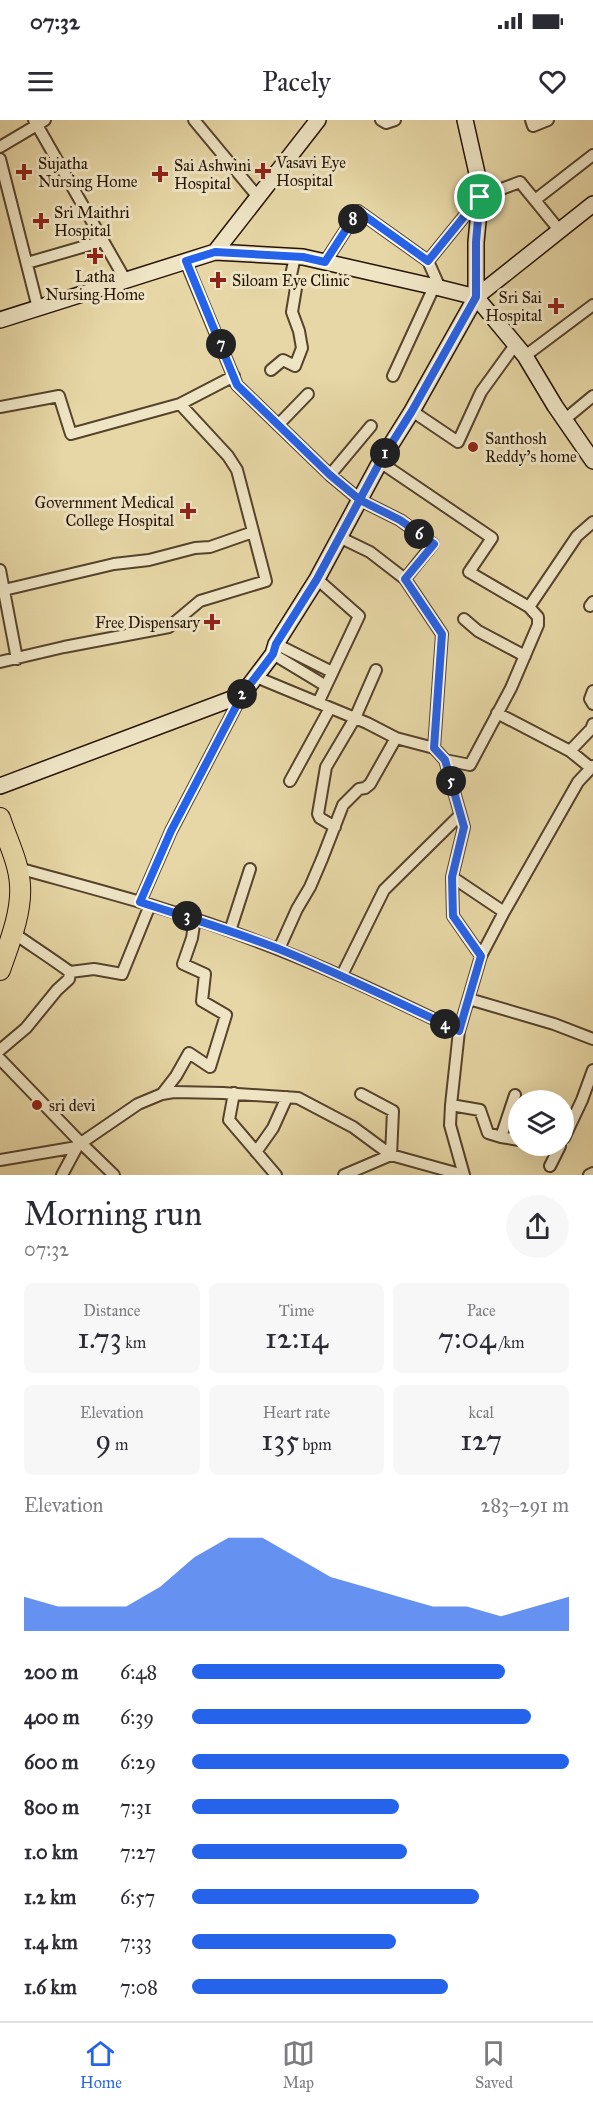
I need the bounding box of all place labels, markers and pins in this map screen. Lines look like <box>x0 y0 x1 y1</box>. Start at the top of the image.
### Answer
place label: Vasavi Eye Hospital <box>275 153 346 190</box>
place label: Sujatha Nursing Home <box>38 154 138 192</box>
place label: Sai Ashwini Hospital <box>174 156 252 193</box>
marker: Vasavi Eye Hospital <box>254 162 272 180</box>
marker: Sujatha Nursing Home <box>15 163 33 181</box>
marker: Sai Ashwini Hospital <box>151 165 169 183</box>
pin <box>454 171 505 222</box>
place label: Sri Maithri Hospital <box>54 203 130 240</box>
pin: 8 <box>338 204 368 234</box>
marker: Sri Maithri Hospital <box>32 212 50 230</box>
marker: Latha Nursing Home <box>86 247 104 265</box>
place label: Latha Nursing Home <box>45 267 145 305</box>
marker: Siloam Eye Clinic <box>209 271 227 289</box>
place label: Siloam Eye Clinic <box>232 271 350 290</box>
place label: Sri Sai Hospital <box>485 288 543 325</box>
marker: Sri Sai Hospital <box>547 297 565 315</box>
pin: 7 <box>206 329 236 359</box>
place label: Santhosh Reddy's home <box>485 429 577 466</box>
pin: 1 <box>370 438 400 468</box>
marker: Santhosh Reddy's home <box>466 440 480 454</box>
place label: Government Medical College Hospital <box>34 493 175 531</box>
marker: Government Medical College Hospital <box>179 502 197 520</box>
pin: 6 <box>404 519 434 549</box>
place label: Free Dispensary <box>95 613 200 632</box>
marker: Free Dispensary <box>205 615 219 629</box>
pin: 2 <box>227 679 257 709</box>
pin: 5 <box>436 766 466 796</box>
pin: 3 <box>172 901 202 931</box>
pin: 4 <box>430 1009 460 1039</box>
place label: sri devi <box>49 1096 96 1115</box>
marker: sri devi <box>30 1098 44 1112</box>

